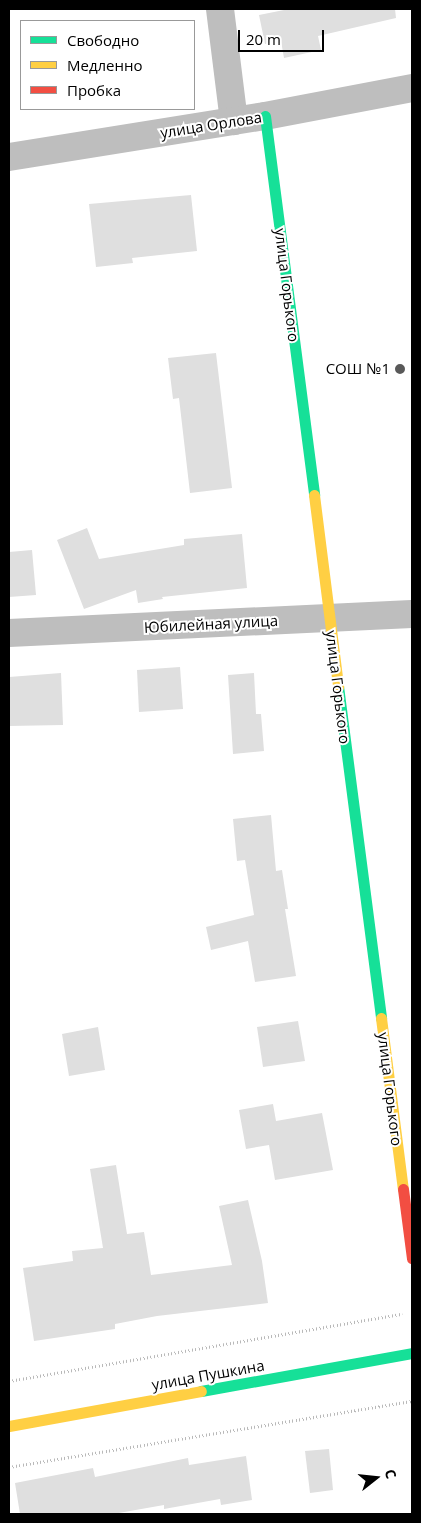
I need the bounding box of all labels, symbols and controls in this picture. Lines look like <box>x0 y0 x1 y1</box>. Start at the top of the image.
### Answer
legend <box>20 20 195 110</box>
scale bar <box>241 20 327 52</box>
text: 20 m <box>246 29 281 49</box>
text: Свободно <box>67 30 139 50</box>
text: Медленно <box>67 55 143 75</box>
text: Пробка <box>67 80 121 100</box>
street label: улица Орлова <box>159 108 263 142</box>
street label: улица Горького <box>271 227 303 343</box>
place label: СОШ №1 <box>326 360 390 378</box>
marker: СОШ №1 <box>394 363 406 375</box>
street label: Юбилейная улица <box>144 612 278 636</box>
street label: улица Горького <box>322 629 354 745</box>
street label: улица Горького <box>374 1031 406 1147</box>
street label: улица Пушкина <box>150 1356 266 1394</box>
north arrow <box>351 1453 401 1503</box>
text: С <box>381 1467 401 1481</box>

